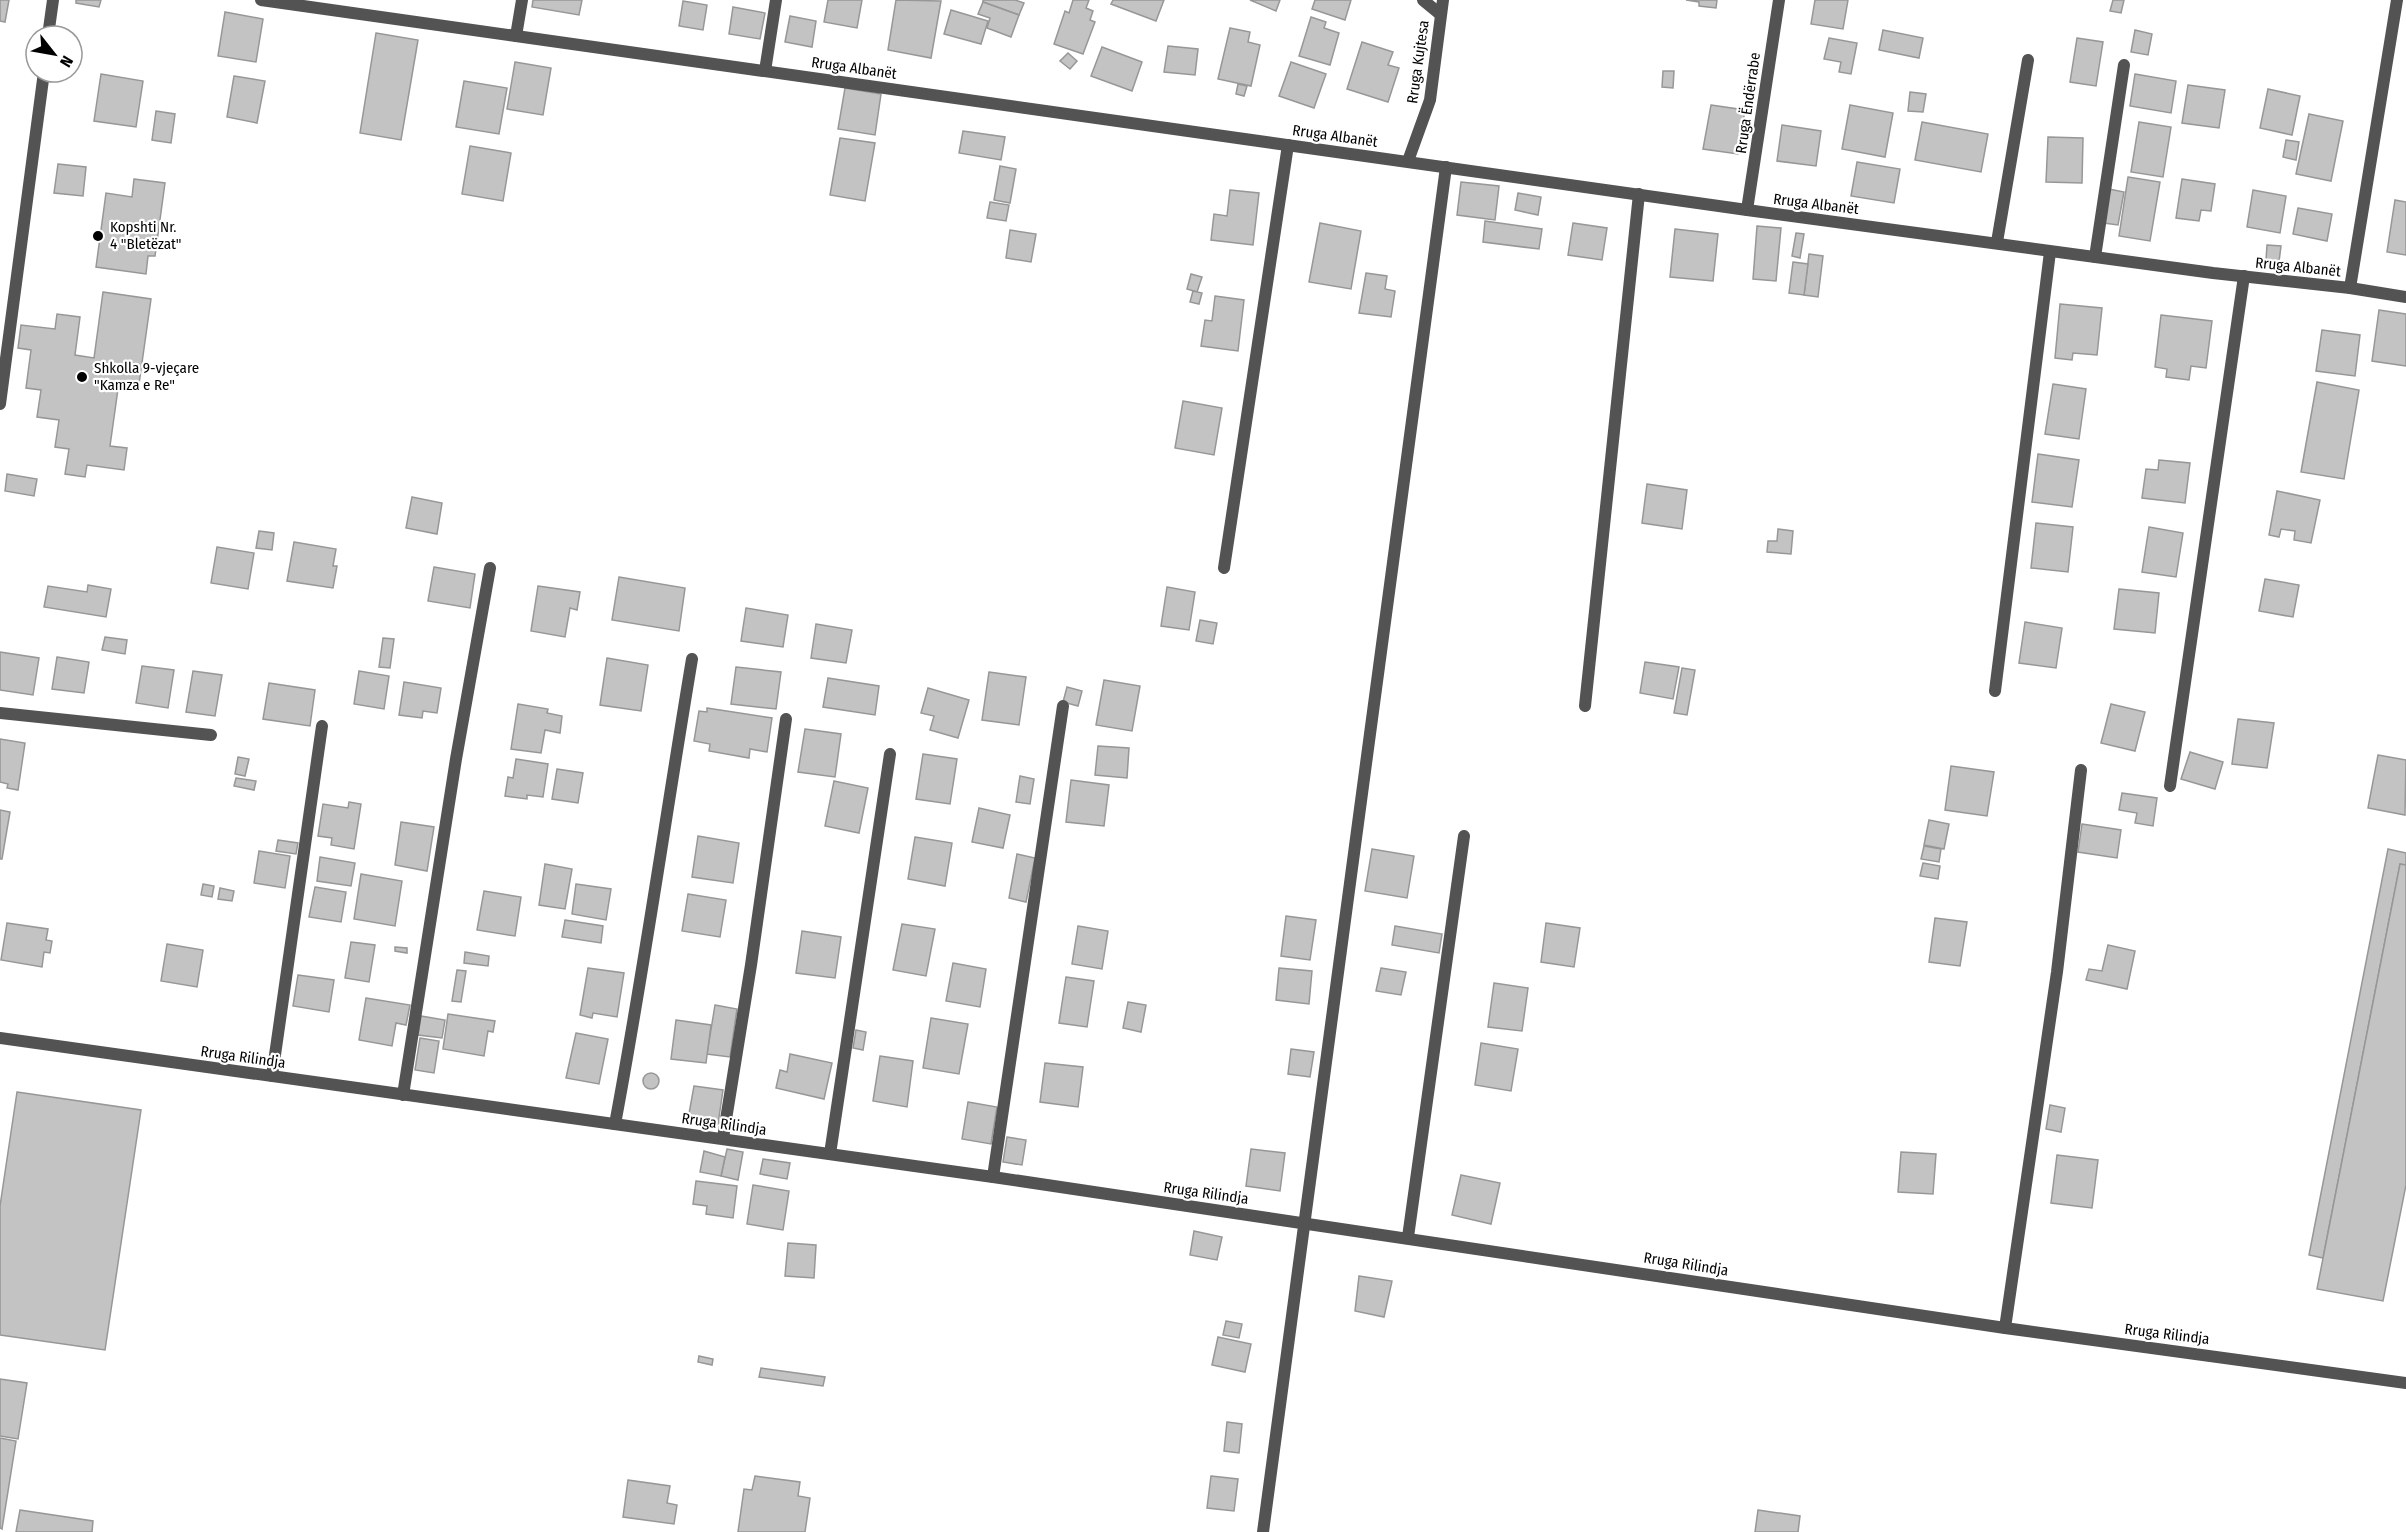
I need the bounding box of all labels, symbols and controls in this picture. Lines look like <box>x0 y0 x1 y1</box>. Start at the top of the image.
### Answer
street label: Rruga Kujtesa <box>1403 19 1433 105</box>
north arrow <box>24 24 84 84</box>
street label: Rruga Ëndërrabe <box>1732 51 1764 155</box>
text: N <box>56 52 77 70</box>
street label: Rruga Albanët <box>810 53 898 83</box>
street label: Rruga Albanët <box>1291 121 1379 151</box>
street label: Rruga Albanët <box>1772 190 1860 218</box>
place label: Kopshti Nr. 4 "Bletëzat" <box>110 218 181 253</box>
marker: Kopshti Nr. 4 "Bletëzat" <box>91 229 105 243</box>
street label: Rruga Albanët <box>2254 254 2342 280</box>
place label: Shkolla 9-vjeçare "Kamza e Re" <box>94 359 199 394</box>
marker: Shkolla 9-vjeçare "Kamza e Re" <box>75 370 89 384</box>
street label: Rruga Rilindja <box>199 1042 287 1072</box>
street label: Rruga Rilindja <box>680 1109 768 1139</box>
street label: Rruga Rilindja <box>1162 1178 1250 1208</box>
street label: Rruga Rilindja <box>1642 1248 1730 1280</box>
street label: Rruga Rilindja <box>2123 1320 2211 1348</box>

